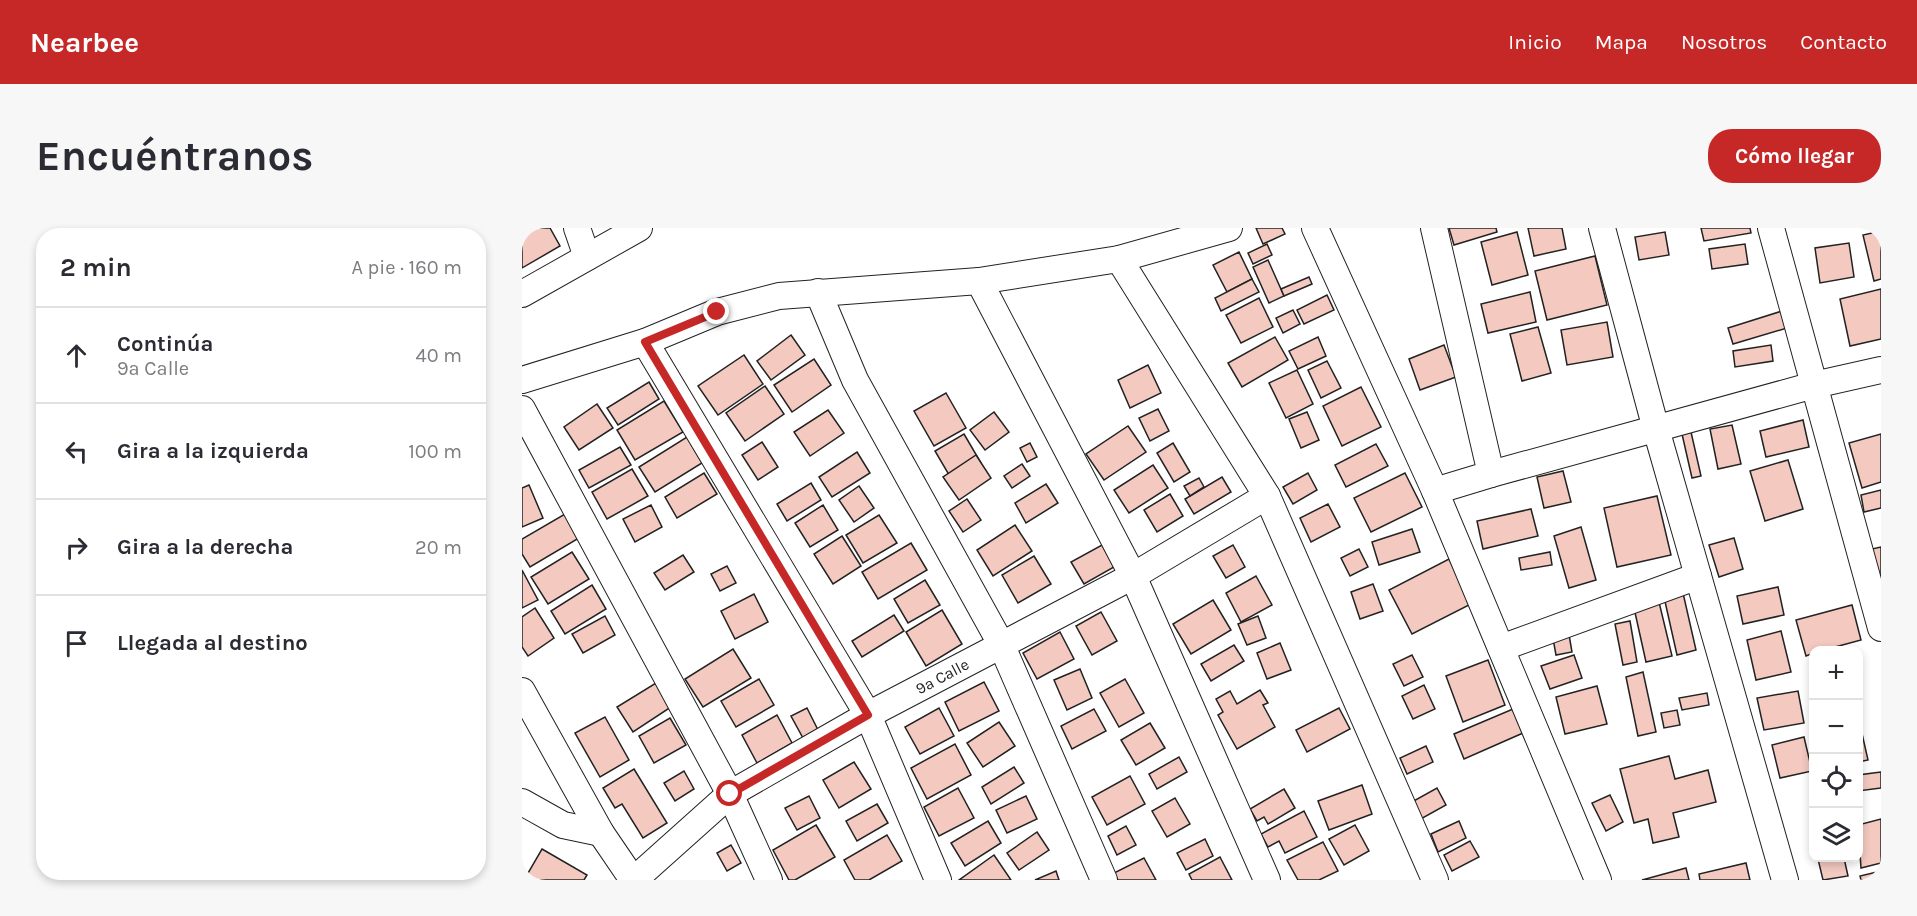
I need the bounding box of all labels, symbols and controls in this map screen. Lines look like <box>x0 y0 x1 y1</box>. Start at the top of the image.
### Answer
text: Nearbee <box>30 26 139 59</box>
text: Inicio <box>1508 30 1562 54</box>
text: Mapa <box>1595 30 1648 54</box>
text: Nosotros <box>1681 30 1767 54</box>
text: Contacto <box>1800 30 1887 54</box>
button: Cómo llegar <box>1708 129 1881 183</box>
text: Encuéntranos <box>36 131 314 181</box>
text: 2 min <box>60 252 132 283</box>
text: A pie · 160 m <box>351 256 462 279</box>
route end <box>703 298 729 324</box>
text: Continúa <box>117 331 213 357</box>
icon: ahead <box>60 339 93 372</box>
text: 40 m <box>416 344 462 367</box>
text: 9a Calle <box>117 357 189 380</box>
icon: left <box>60 435 93 468</box>
text: Gira a la izquierda <box>117 438 309 464</box>
text: 100 m <box>408 440 462 463</box>
icon: right <box>60 531 93 564</box>
text: Gira a la derecha <box>117 534 293 560</box>
text: 20 m <box>415 536 462 559</box>
icon: arrive <box>60 627 93 660</box>
text: Llegada al destino <box>117 630 308 656</box>
map controls <box>1809 646 1863 862</box>
button: + <box>1809 646 1863 700</box>
street label: 9a Calle <box>912 655 972 698</box>
button: − <box>1809 700 1863 754</box>
button: locate <box>1809 754 1863 808</box>
route start <box>716 780 742 806</box>
button: layers <box>1809 808 1863 862</box>

